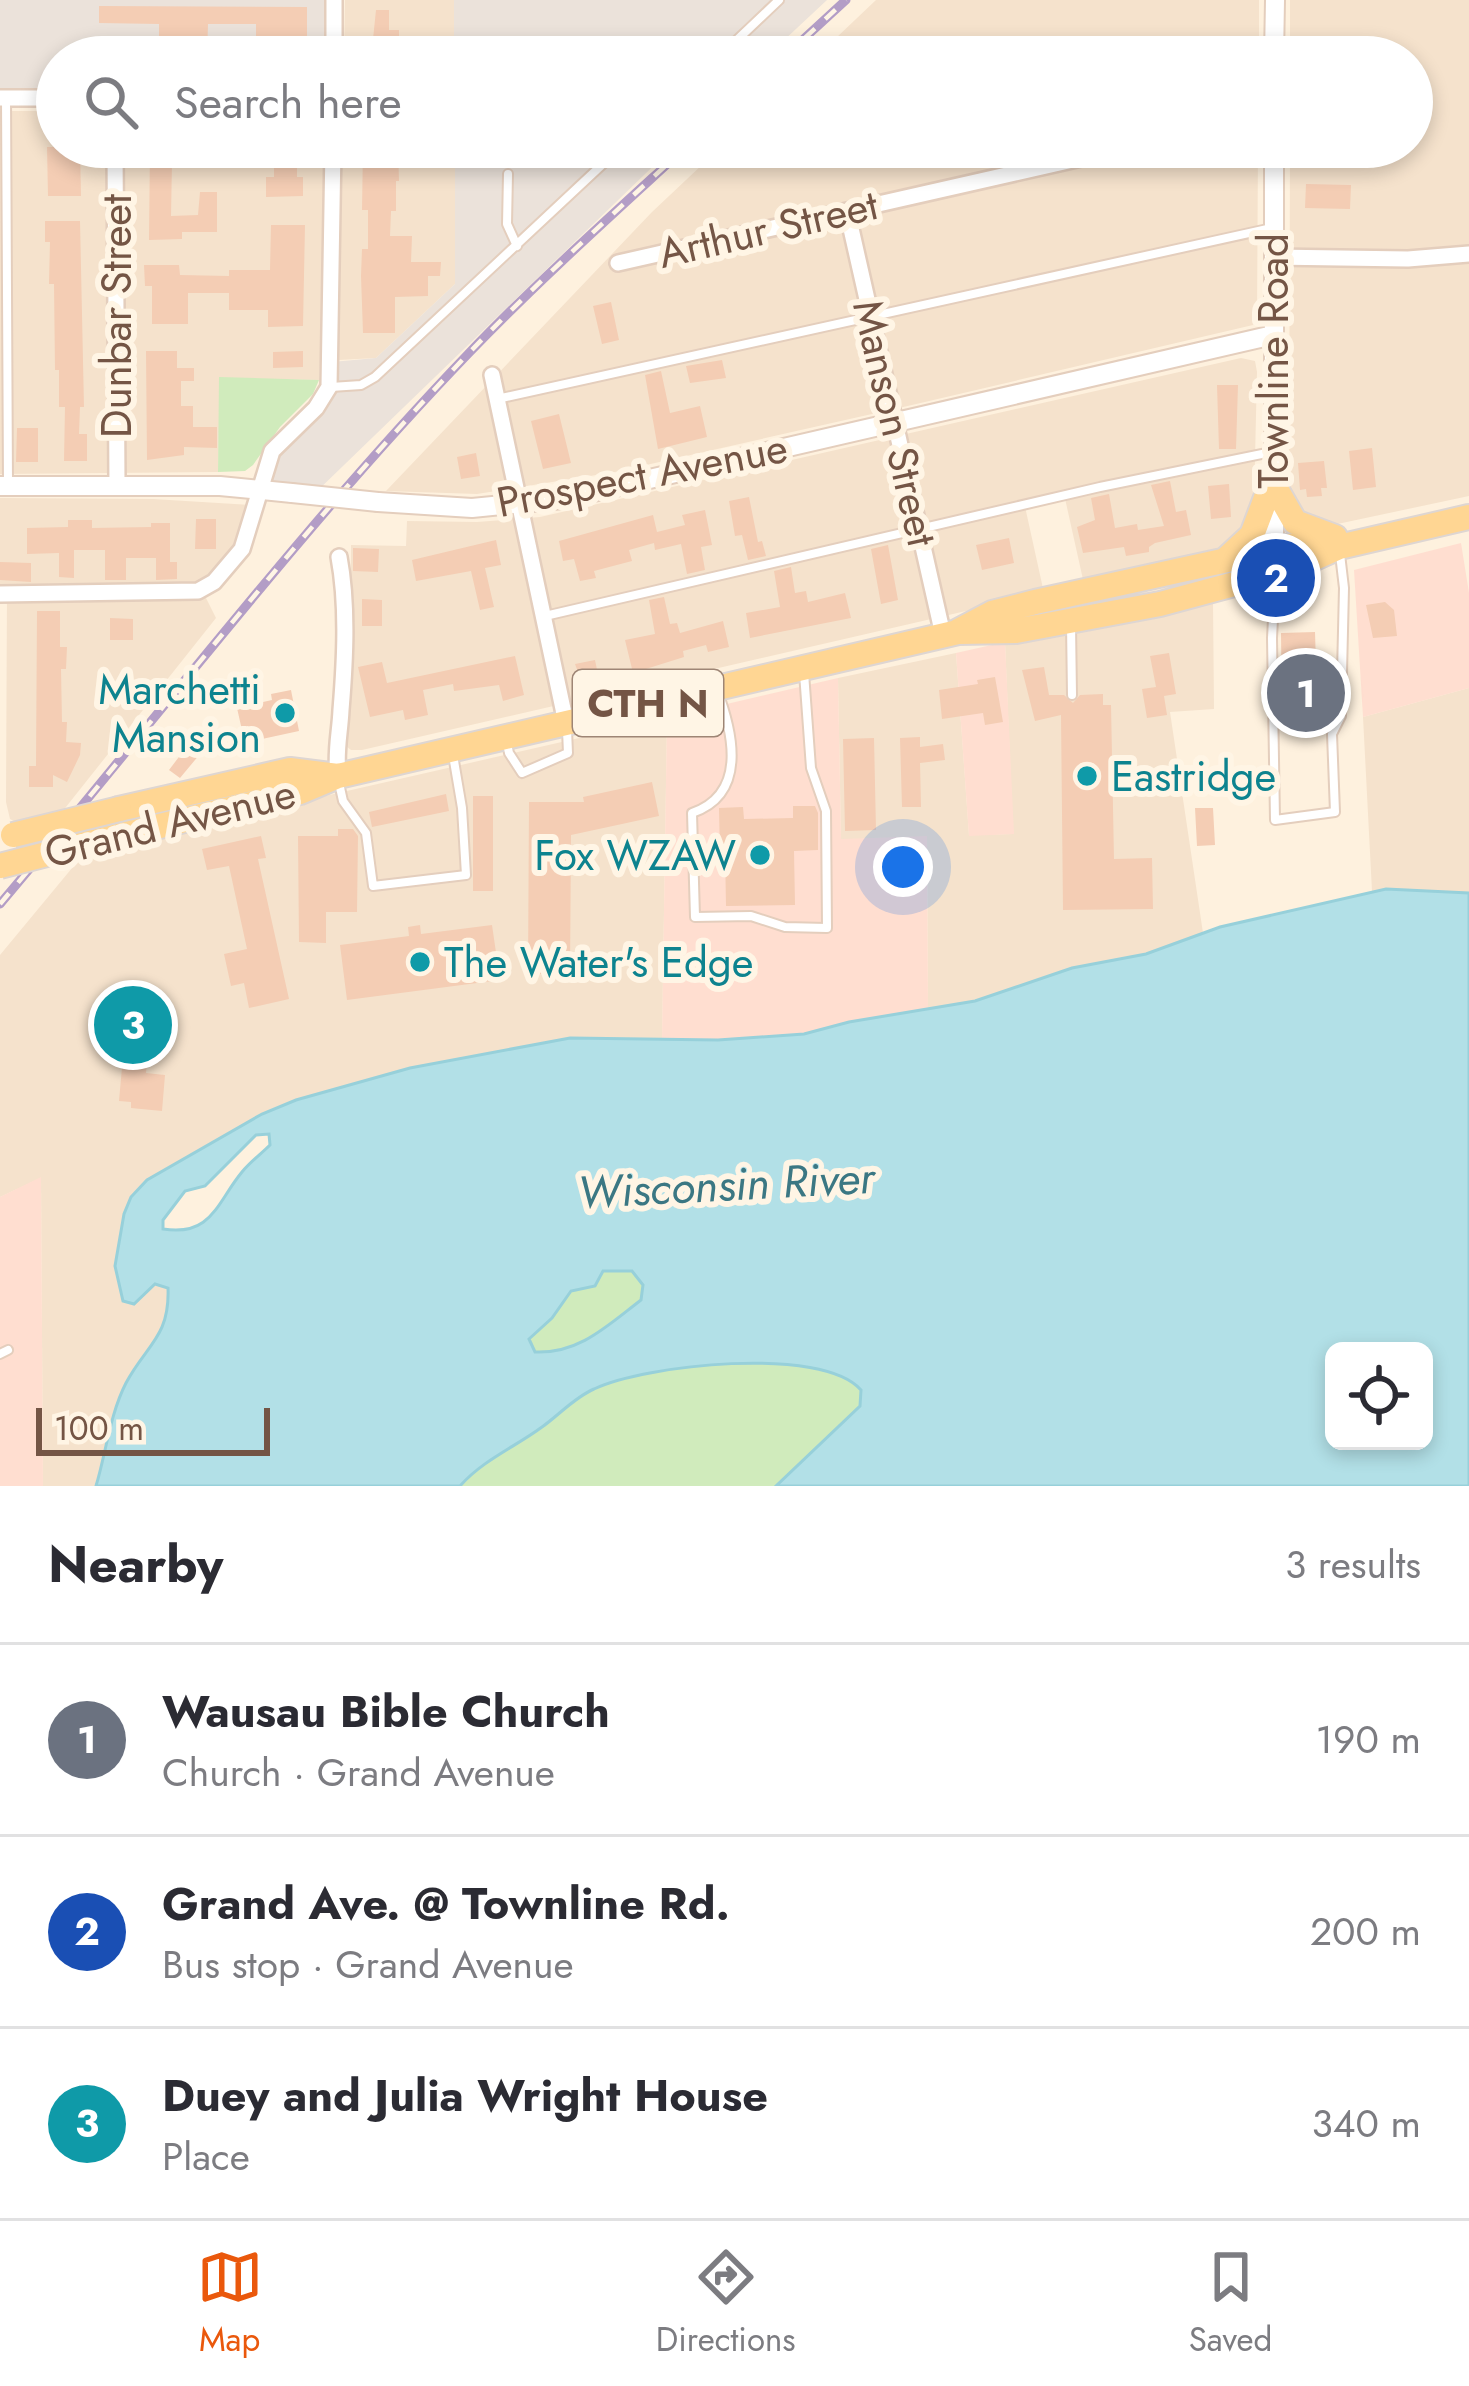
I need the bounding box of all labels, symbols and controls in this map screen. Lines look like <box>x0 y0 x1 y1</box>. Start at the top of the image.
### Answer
search box <box>36 36 1433 168</box>
icon: search <box>78 69 144 135</box>
text: Search here <box>174 70 402 135</box>
street label: Arthur Street <box>652 174 884 284</box>
street label: Dunbar Street <box>86 194 147 438</box>
street label: Townline Road <box>1243 233 1304 489</box>
street label: Manson Street <box>837 294 953 552</box>
street label: Prospect Avenue <box>491 417 793 533</box>
pin: 2 <box>1237 533 1315 623</box>
pin: 1 <box>1267 648 1345 738</box>
place label: Marchetti Mansion <box>98 659 261 768</box>
road number: CTH N <box>573 670 723 736</box>
marker: Marchetti Mansion <box>272 700 298 726</box>
place label: Eastridge <box>1111 746 1276 807</box>
street label: Grand Avenue <box>38 762 302 884</box>
marker: Eastridge <box>1074 763 1100 789</box>
place label: Fox WZAW <box>534 825 736 886</box>
your location <box>873 837 933 897</box>
marker: Fox WZAW <box>747 842 773 868</box>
place label: The Water's Edge <box>444 932 753 993</box>
marker: The Water's Edge <box>407 949 433 975</box>
pin: 3 <box>94 980 172 1070</box>
water label: Wisconsin River <box>576 1145 878 1225</box>
map controls <box>1325 1342 1433 1450</box>
button: locate <box>1325 1342 1433 1450</box>
scale bar <box>36 1402 270 1455</box>
text: 100 m <box>54 1405 144 1452</box>
text: Nearby <box>48 1527 223 1601</box>
text: 3 results <box>1285 1536 1421 1593</box>
text: Wausau Bible Church <box>162 1679 610 1744</box>
text: 1 <box>77 1711 97 1768</box>
text: 190 m <box>1315 1711 1421 1768</box>
text: Church · Grand Avenue <box>162 1744 555 1801</box>
text: Grand Ave. @ Townline Rd. <box>162 1871 730 1936</box>
text: 2 <box>74 1903 100 1960</box>
text: 200 m <box>1310 1903 1421 1960</box>
text: Bus stop · Grand Avenue <box>162 1936 574 1993</box>
text: Duey and Julia Wright House <box>162 2063 768 2128</box>
text: 3 <box>75 2095 99 2152</box>
text: 340 m <box>1311 2095 1421 2152</box>
text: Place <box>162 2128 250 2185</box>
tab: Map <box>197 2244 263 2363</box>
tab: Directions <box>656 2244 796 2363</box>
tab: Saved <box>1189 2244 1272 2363</box>

